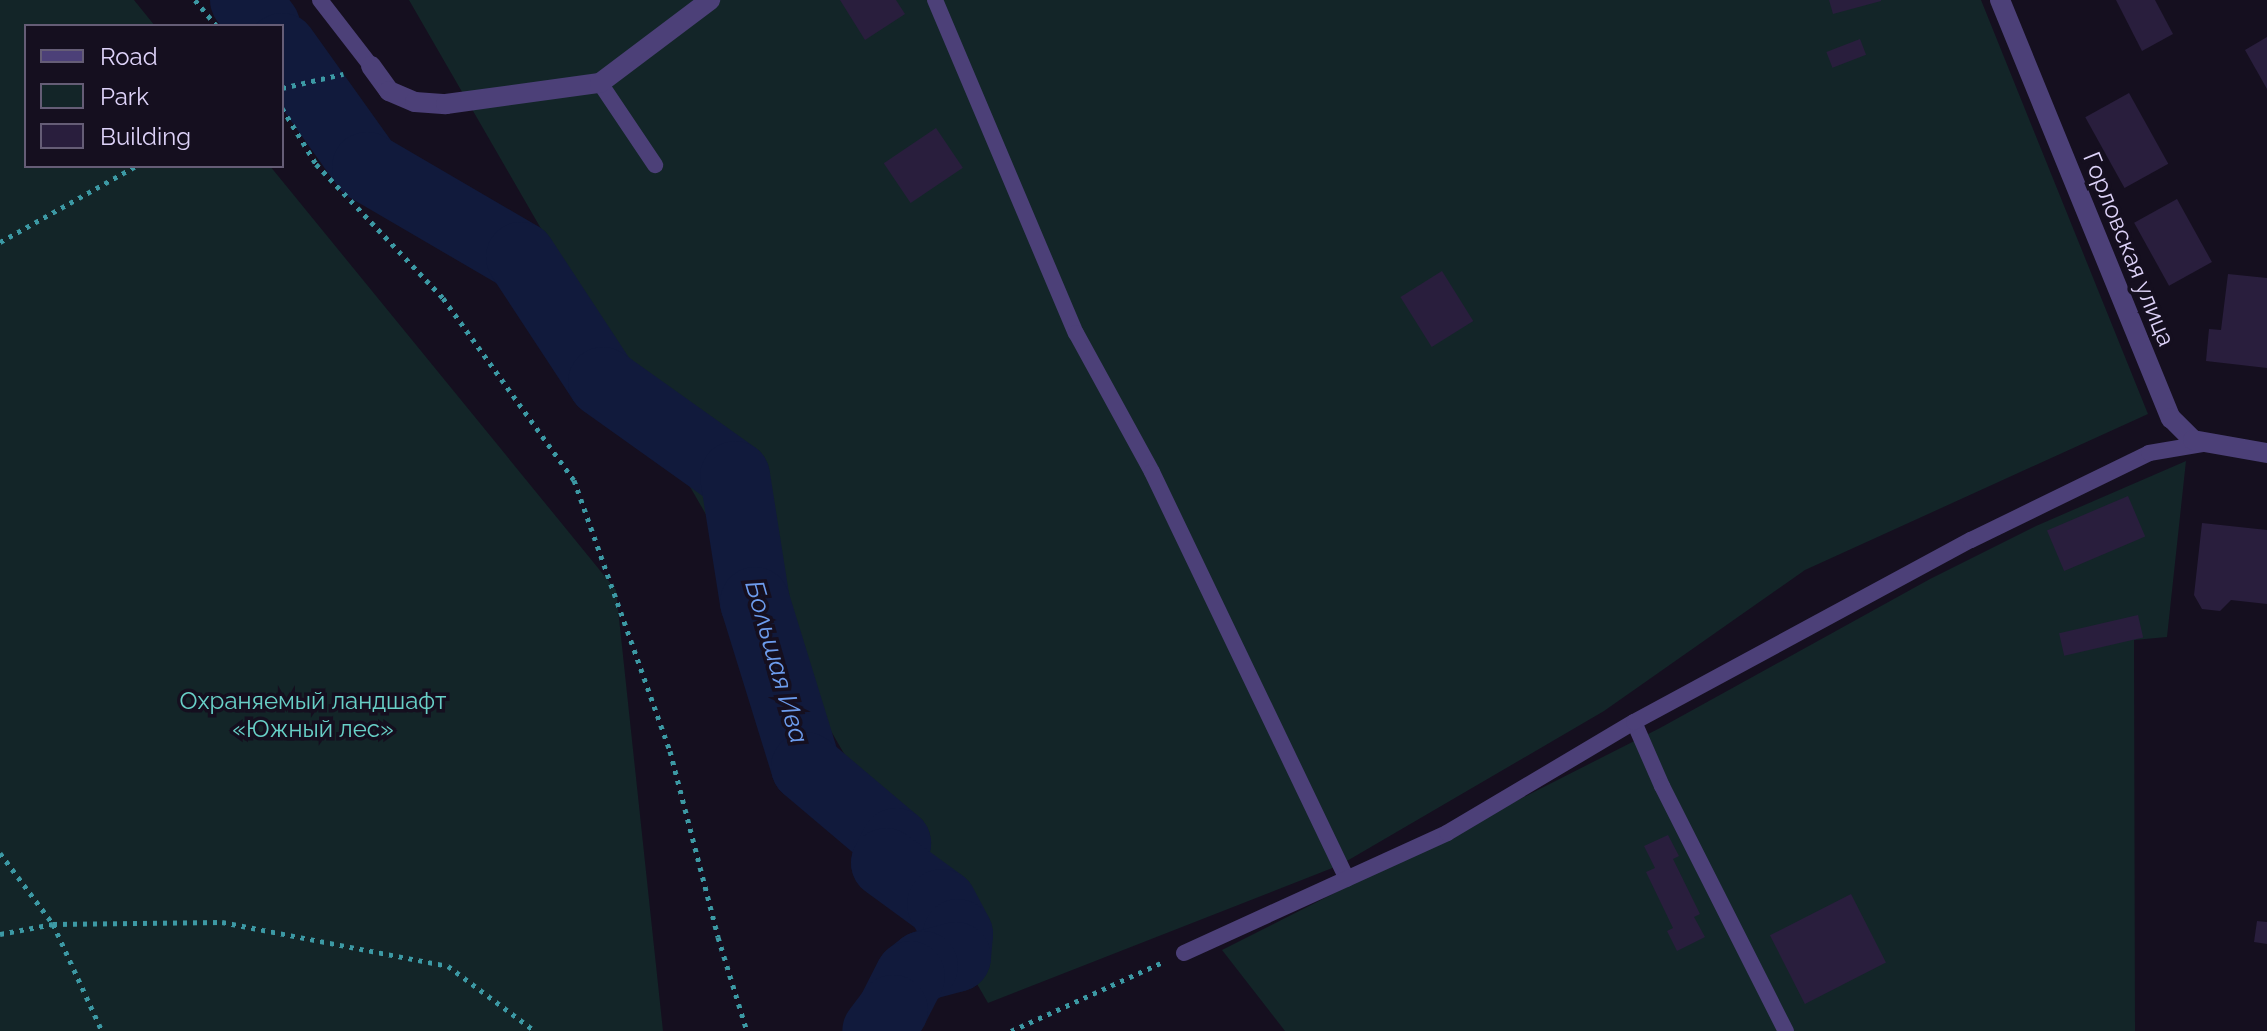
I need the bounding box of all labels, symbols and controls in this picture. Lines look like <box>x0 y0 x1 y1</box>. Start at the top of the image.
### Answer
legend <box>24 24 284 168</box>
text: Road <box>100 42 158 71</box>
text: Park <box>100 82 149 111</box>
text: Building <box>100 122 191 151</box>
street label: Горловская улица <box>2077 147 2181 351</box>
water label: Большая Ива <box>738 577 814 747</box>
park label: Охраняемый ландшафт «Южный лес» <box>179 687 447 743</box>

